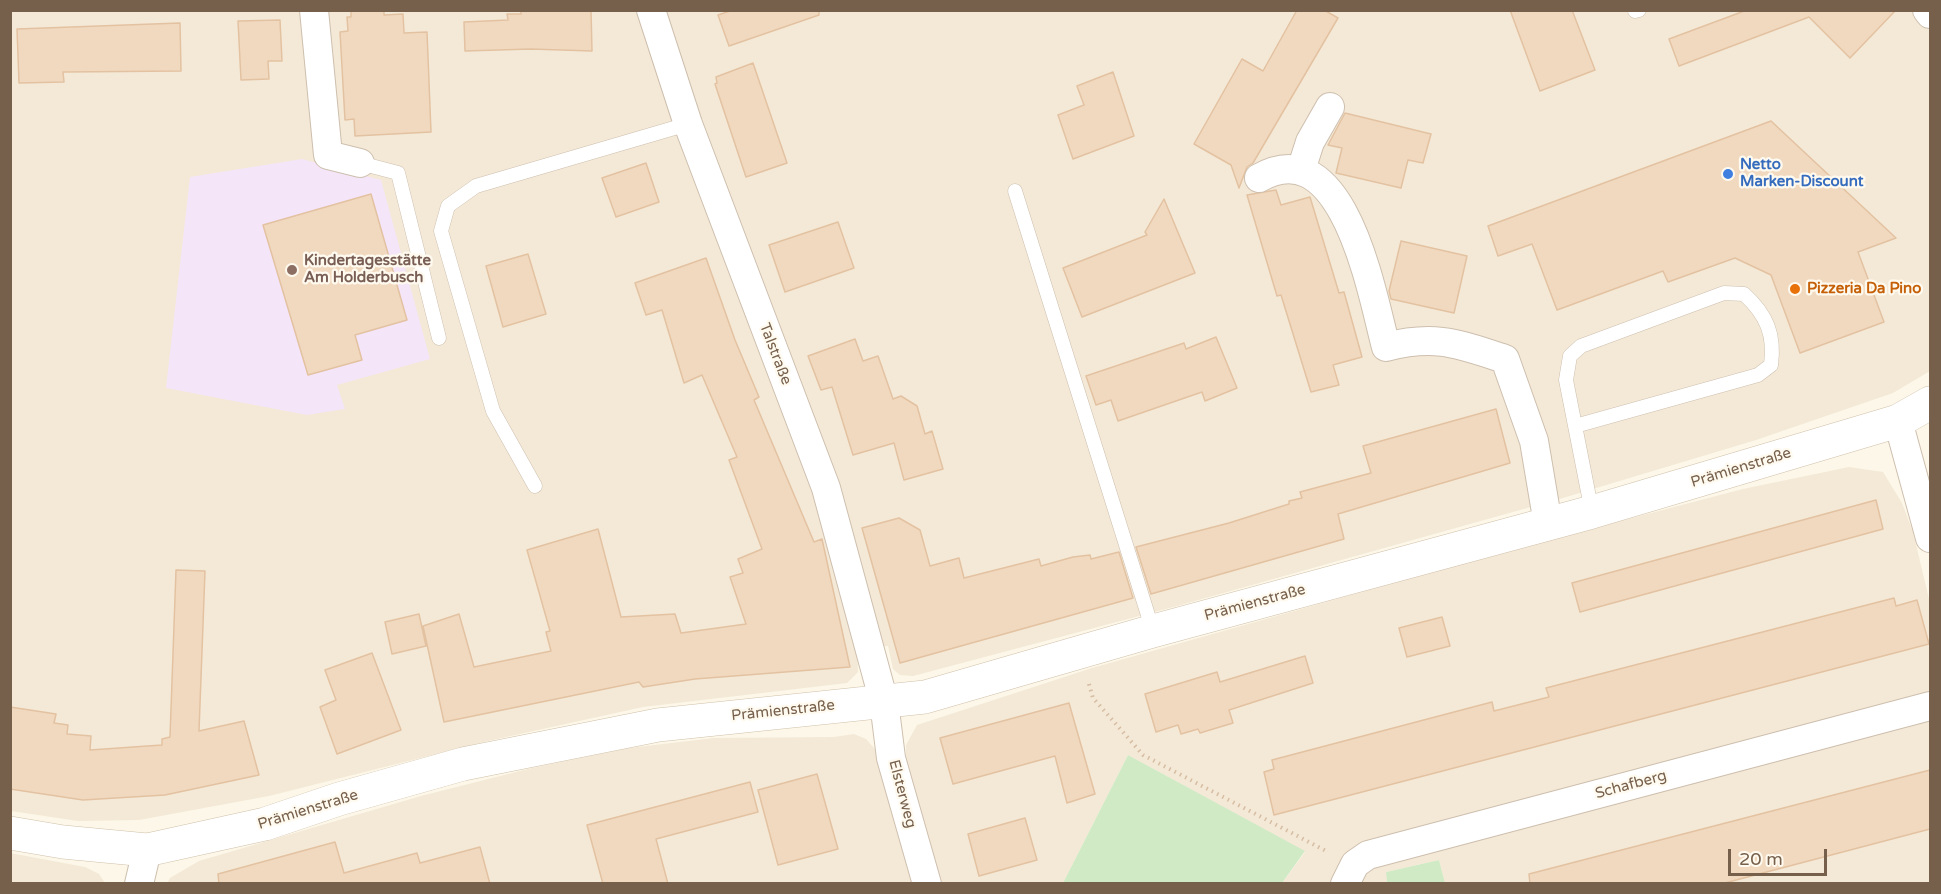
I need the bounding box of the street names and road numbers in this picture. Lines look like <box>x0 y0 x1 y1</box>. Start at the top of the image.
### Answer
street label: Talstraße <box>755 321 795 387</box>
street label: Prämienstraße <box>1689 444 1793 492</box>
street label: Prämienstraße <box>1202 581 1308 625</box>
street label: Prämienstraße <box>730 697 836 725</box>
street label: Elsterweg <box>884 758 920 830</box>
street label: Schafberg <box>1593 767 1669 803</box>
street label: Prämienstraße <box>256 786 360 834</box>

